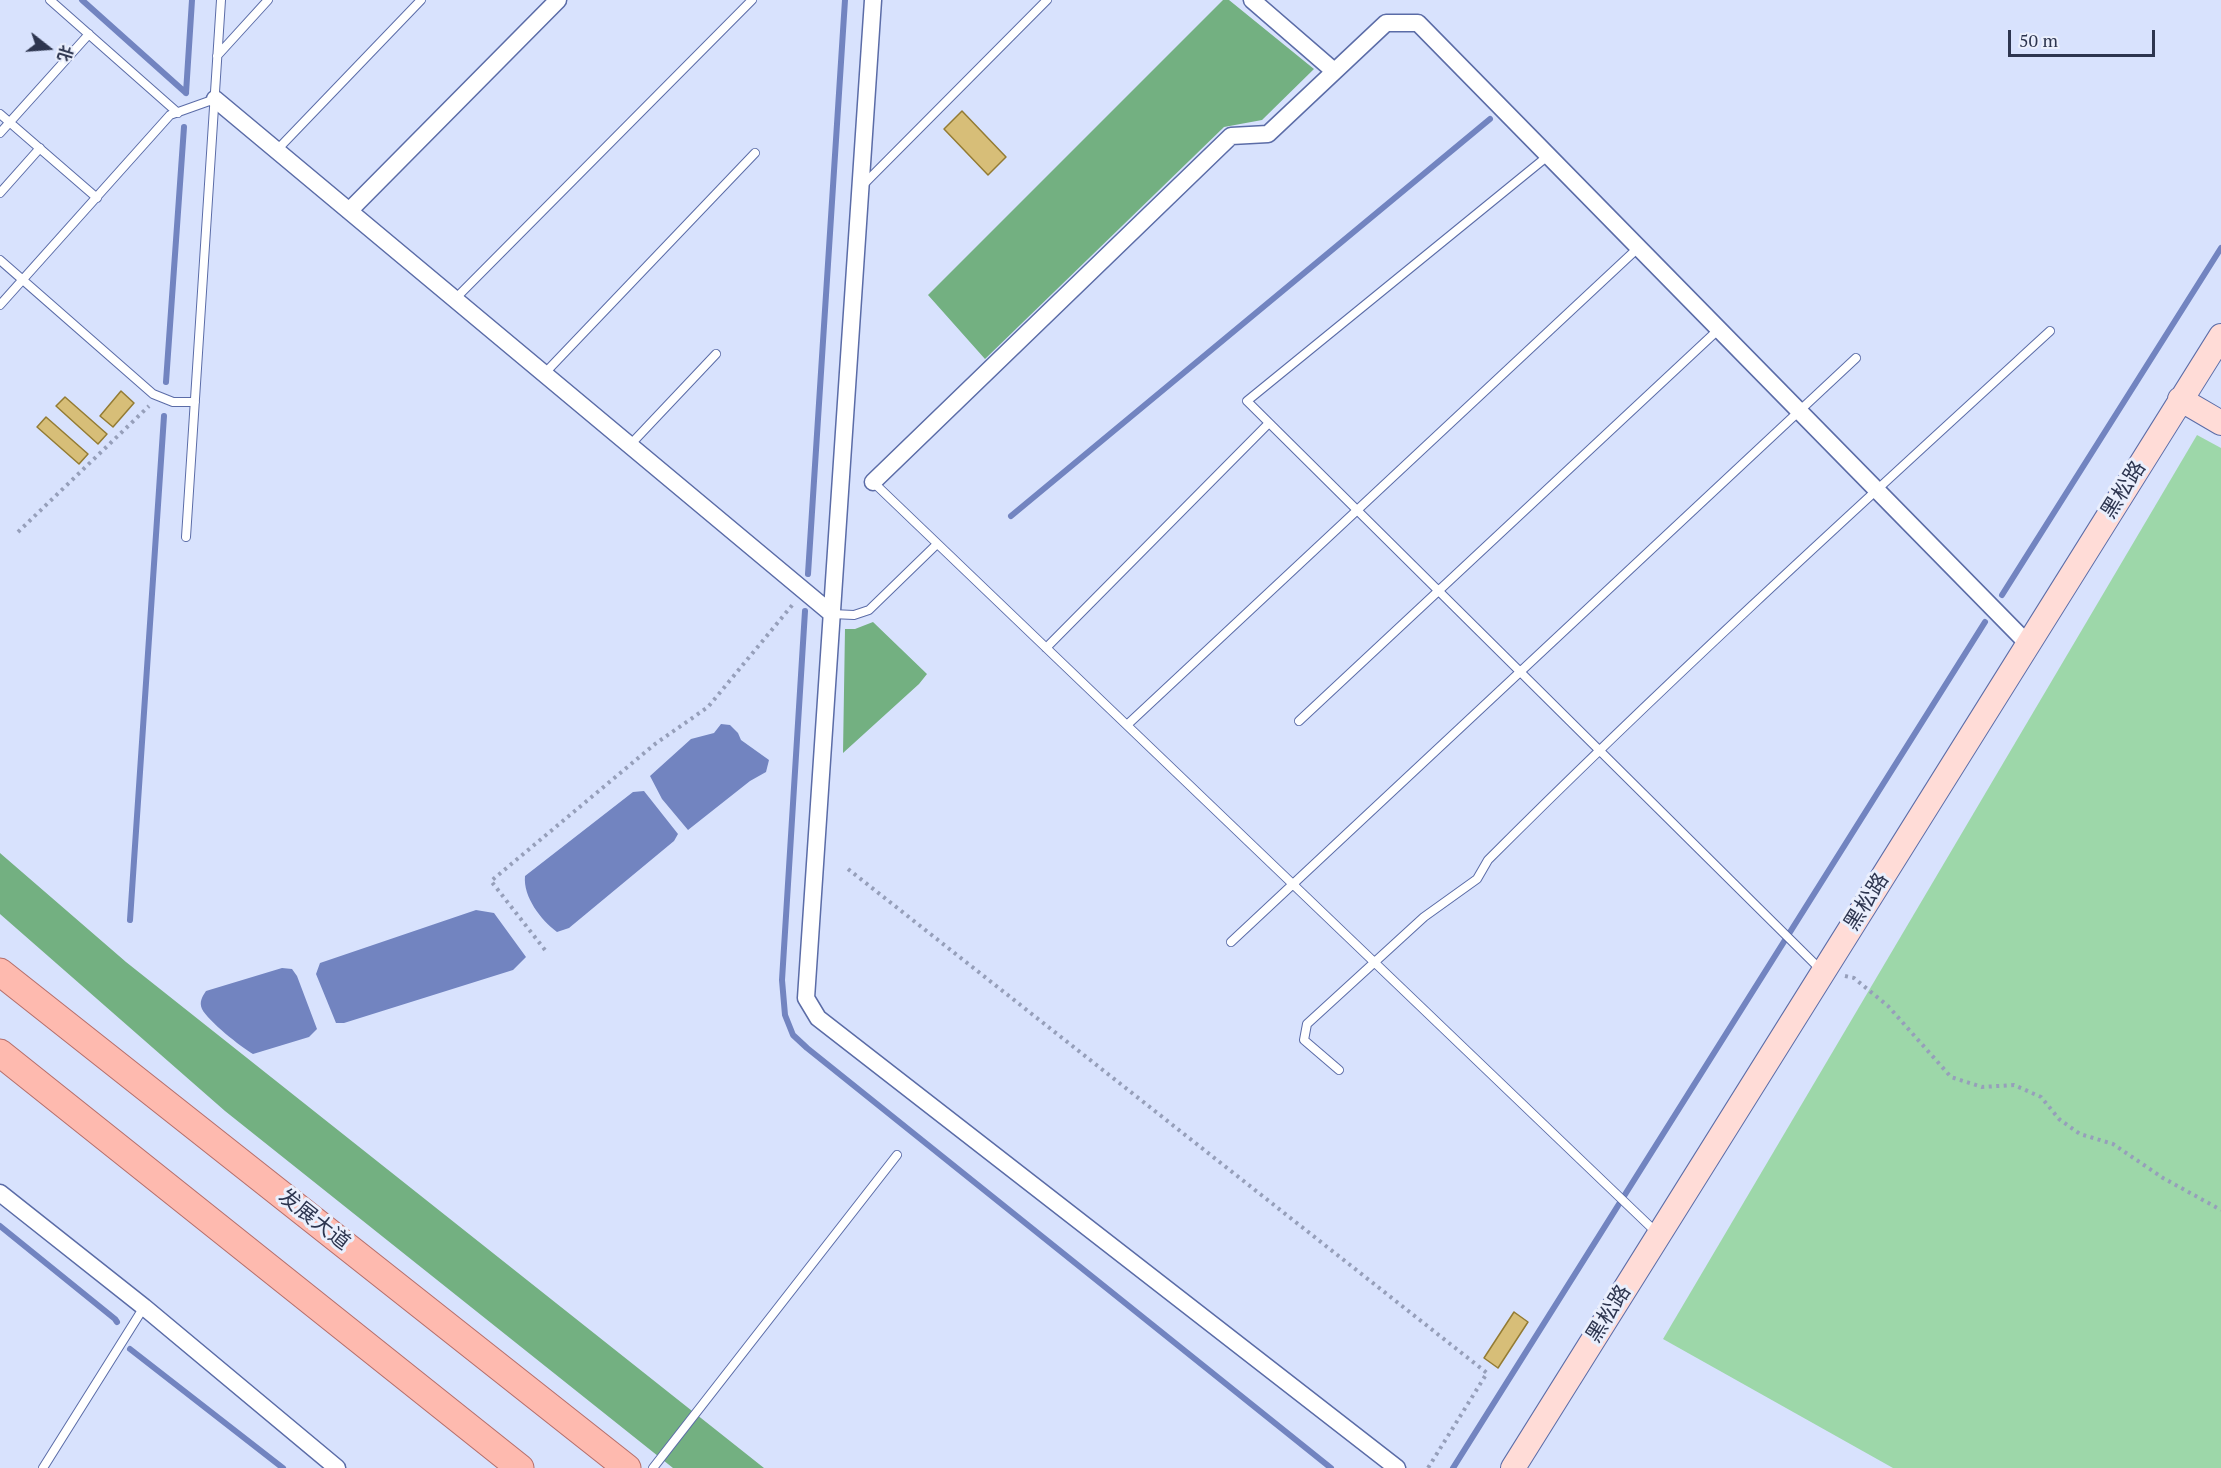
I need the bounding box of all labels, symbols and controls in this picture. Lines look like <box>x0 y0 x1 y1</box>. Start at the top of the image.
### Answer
north arrow <box>18 18 78 78</box>
scale bar <box>2011 18 2158 56</box>
text: 50 m <box>2019 28 2058 52</box>
text: 北 <box>52 42 78 64</box>
street label: 黑松路 <box>2097 457 2151 523</box>
street label: 黑松路 <box>1840 869 1894 935</box>
street label: 发展大道 <box>273 1184 355 1256</box>
street label: 黑松路 <box>1582 1281 1636 1347</box>

